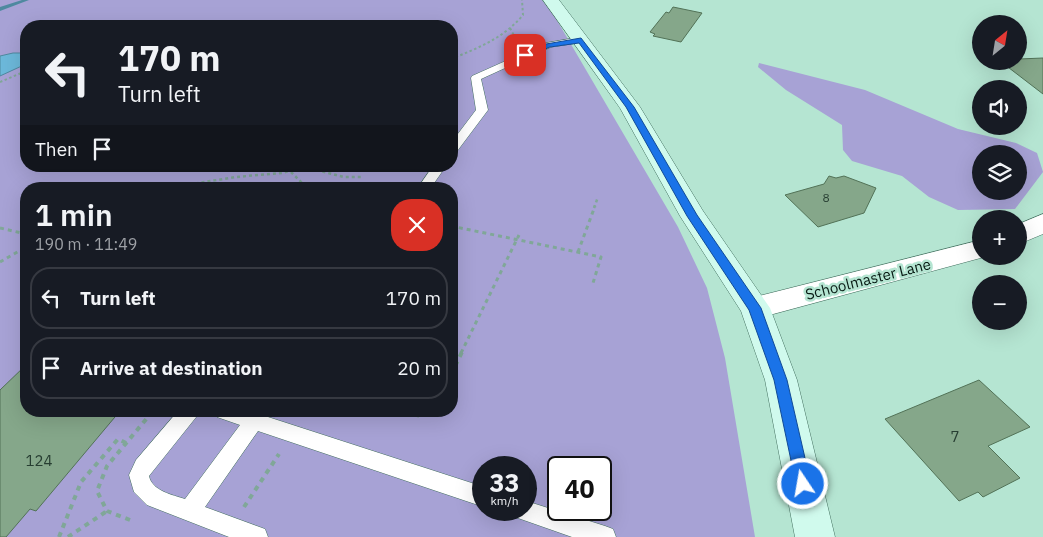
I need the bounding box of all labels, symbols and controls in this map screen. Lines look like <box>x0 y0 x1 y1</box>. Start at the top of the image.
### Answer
north arrow <box>972 15 1028 70</box>
map controls <box>972 15 1027 330</box>
pin <box>504 34 546 76</box>
text: 170 m <box>118 35 221 81</box>
icon: left <box>35 40 100 105</box>
icon: arrive <box>511 41 539 69</box>
text: Turn left <box>118 79 201 108</box>
button: sound <box>972 80 1027 135</box>
icon: arrive <box>88 135 116 163</box>
text: Then <box>35 137 78 161</box>
button: layers <box>972 145 1027 200</box>
house number: 8 <box>822 190 830 205</box>
text: 1 min <box>35 195 113 234</box>
button: close <box>391 199 443 251</box>
button: + <box>972 210 1027 265</box>
text: 190 m · 11:49 <box>35 234 137 254</box>
street label: Schoolmaster Lane <box>803 254 933 304</box>
button: − <box>972 275 1027 330</box>
icon: left <box>37 284 65 312</box>
text: Turn left <box>80 286 156 310</box>
text: 170 m <box>386 286 441 310</box>
icon: arrive <box>37 354 65 382</box>
text: Arrive at destination <box>80 356 263 380</box>
text: 20 m <box>397 356 441 380</box>
house number: 7 <box>950 427 960 446</box>
house number: 124 <box>25 451 53 470</box>
speed limit sign: 40 <box>547 456 612 521</box>
position arrow <box>776 457 828 509</box>
text: 33 <box>489 466 520 499</box>
text: km/h <box>490 493 519 508</box>

